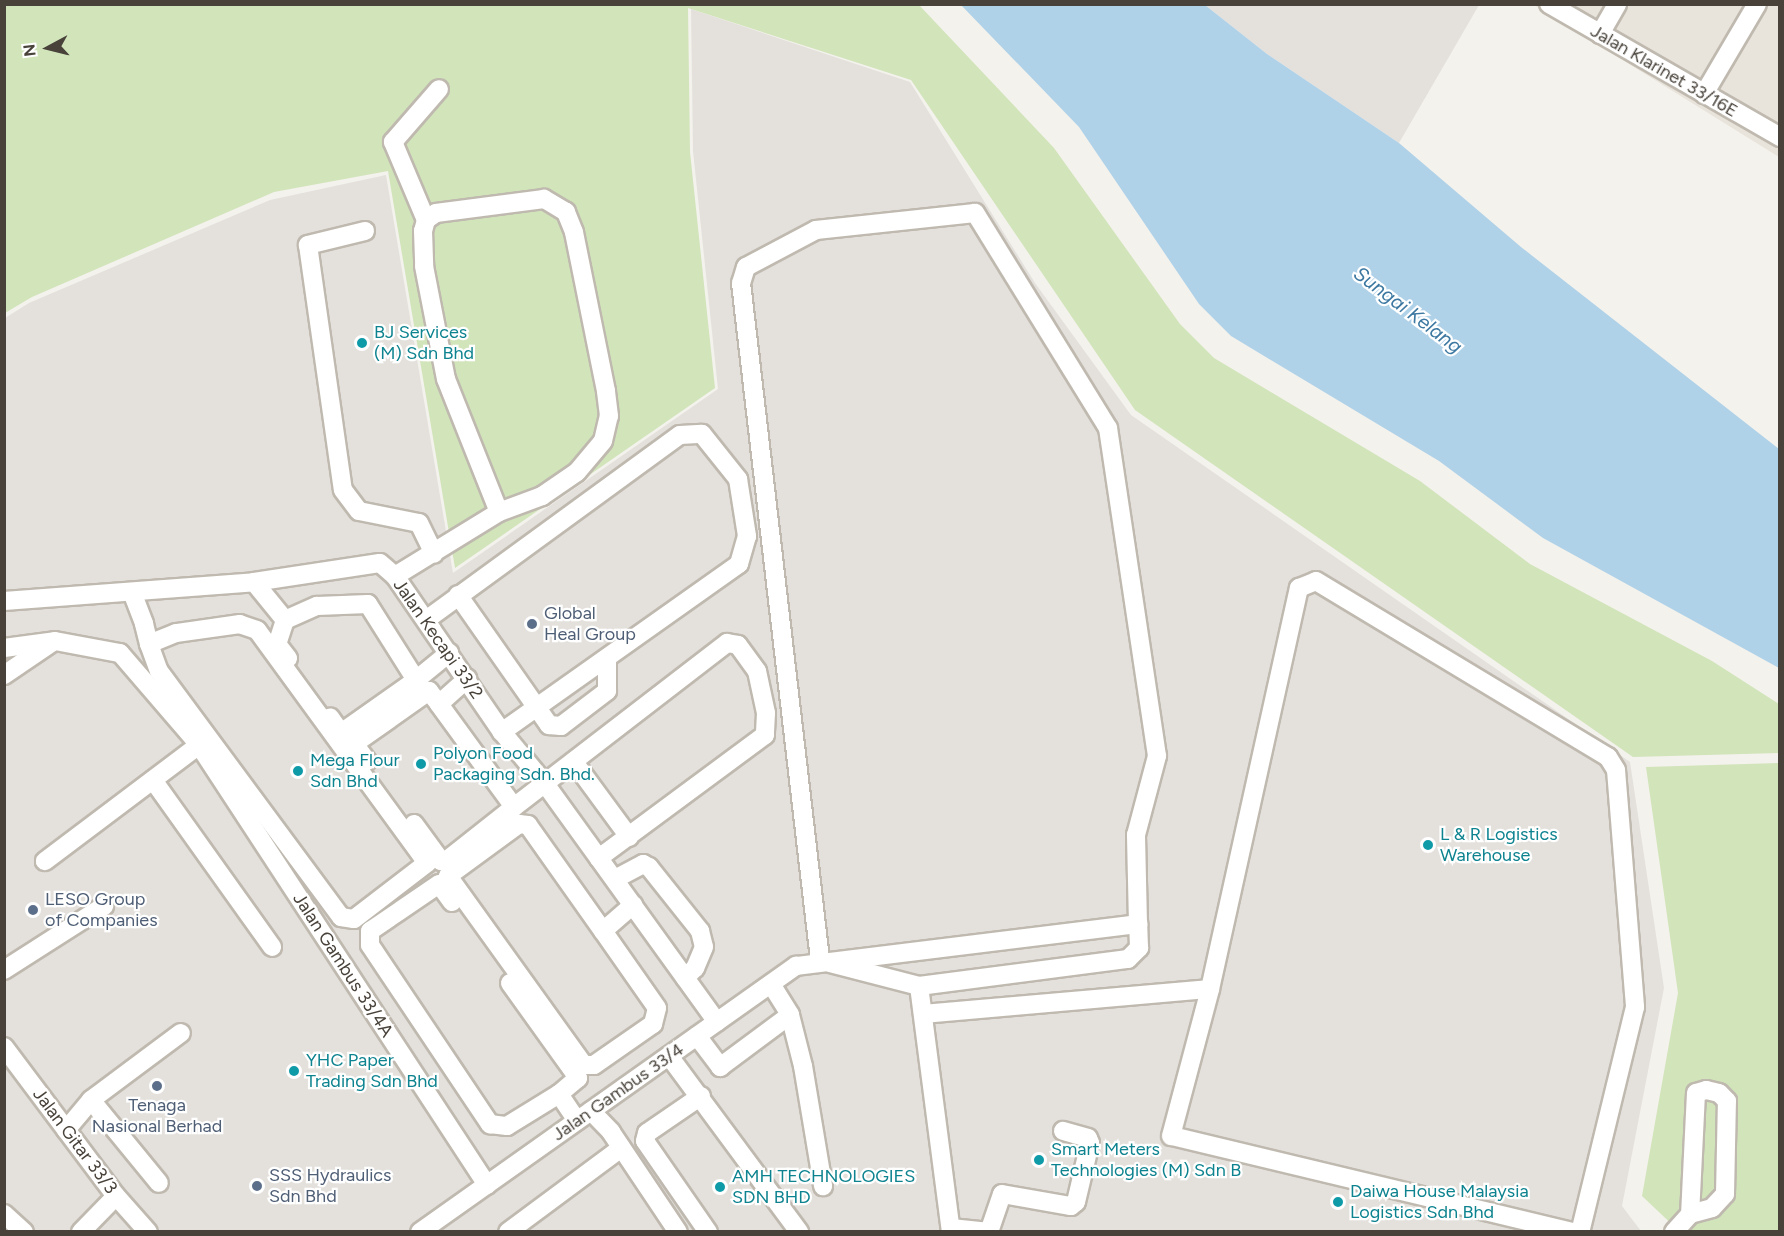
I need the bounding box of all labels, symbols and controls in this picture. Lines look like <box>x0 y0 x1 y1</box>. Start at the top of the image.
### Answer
north arrow <box>18 18 78 78</box>
street label: Jalan Klarinet 33/16E <box>1587 20 1741 122</box>
text: N <box>19 43 40 58</box>
water label: Sungai Kelang <box>1349 261 1467 359</box>
place label: BJ Services (M) Sdn Bhd <box>374 322 474 364</box>
marker: BJ Services (M) Sdn Bhd <box>355 336 369 350</box>
street label: Jalan Kecapi 33/2 <box>389 575 487 703</box>
place label: Global Heal Group <box>544 603 636 646</box>
marker: Global Heal Group <box>525 617 539 631</box>
place label: Polyon Food Packaging Sdn. Bhd. <box>433 743 595 786</box>
place label: Mega Flour Sdn Bhd <box>310 750 400 792</box>
marker: Polyon Food Packaging Sdn. Bhd. <box>414 757 428 771</box>
marker: Mega Flour Sdn Bhd <box>291 764 305 778</box>
place label: L & R Logistics Warehouse <box>1440 824 1558 866</box>
marker: L & R Logistics Warehouse <box>1421 838 1435 852</box>
place label: LESO Group of Companies <box>45 889 158 932</box>
street label: Jalan Gambus 33/4A <box>288 889 398 1041</box>
marker: LESO Group of Companies <box>26 903 40 917</box>
street label: Jalan Gambus 33/4 <box>548 1039 688 1145</box>
place label: YHC Paper Trading Sdn Bhd <box>306 1050 438 1092</box>
marker: YHC Paper Trading Sdn Bhd <box>287 1064 301 1078</box>
marker: Tenaga Nasional Berhad <box>150 1079 164 1093</box>
street label: Jalan Gitar 33/3 <box>28 1084 122 1198</box>
place label: Tenaga Nasional Berhad <box>92 1095 222 1138</box>
place label: Smart Meters Technologies (M) Sdn B <box>1051 1139 1241 1182</box>
marker: Smart Meters Technologies (M) Sdn B <box>1032 1153 1046 1167</box>
place label: SSS Hydraulics Sdn Bhd <box>269 1165 391 1208</box>
place label: AMH TECHNOLOGIES SDN BHD <box>732 1166 915 1208</box>
marker: SSS Hydraulics Sdn Bhd <box>250 1179 264 1193</box>
marker: AMH TECHNOLOGIES SDN BHD <box>713 1180 727 1194</box>
place label: Daiwa House Malaysia Logistics Sdn Bhd <box>1350 1181 1529 1224</box>
marker: Daiwa House Malaysia Logistics Sdn Bhd <box>1331 1195 1345 1209</box>

